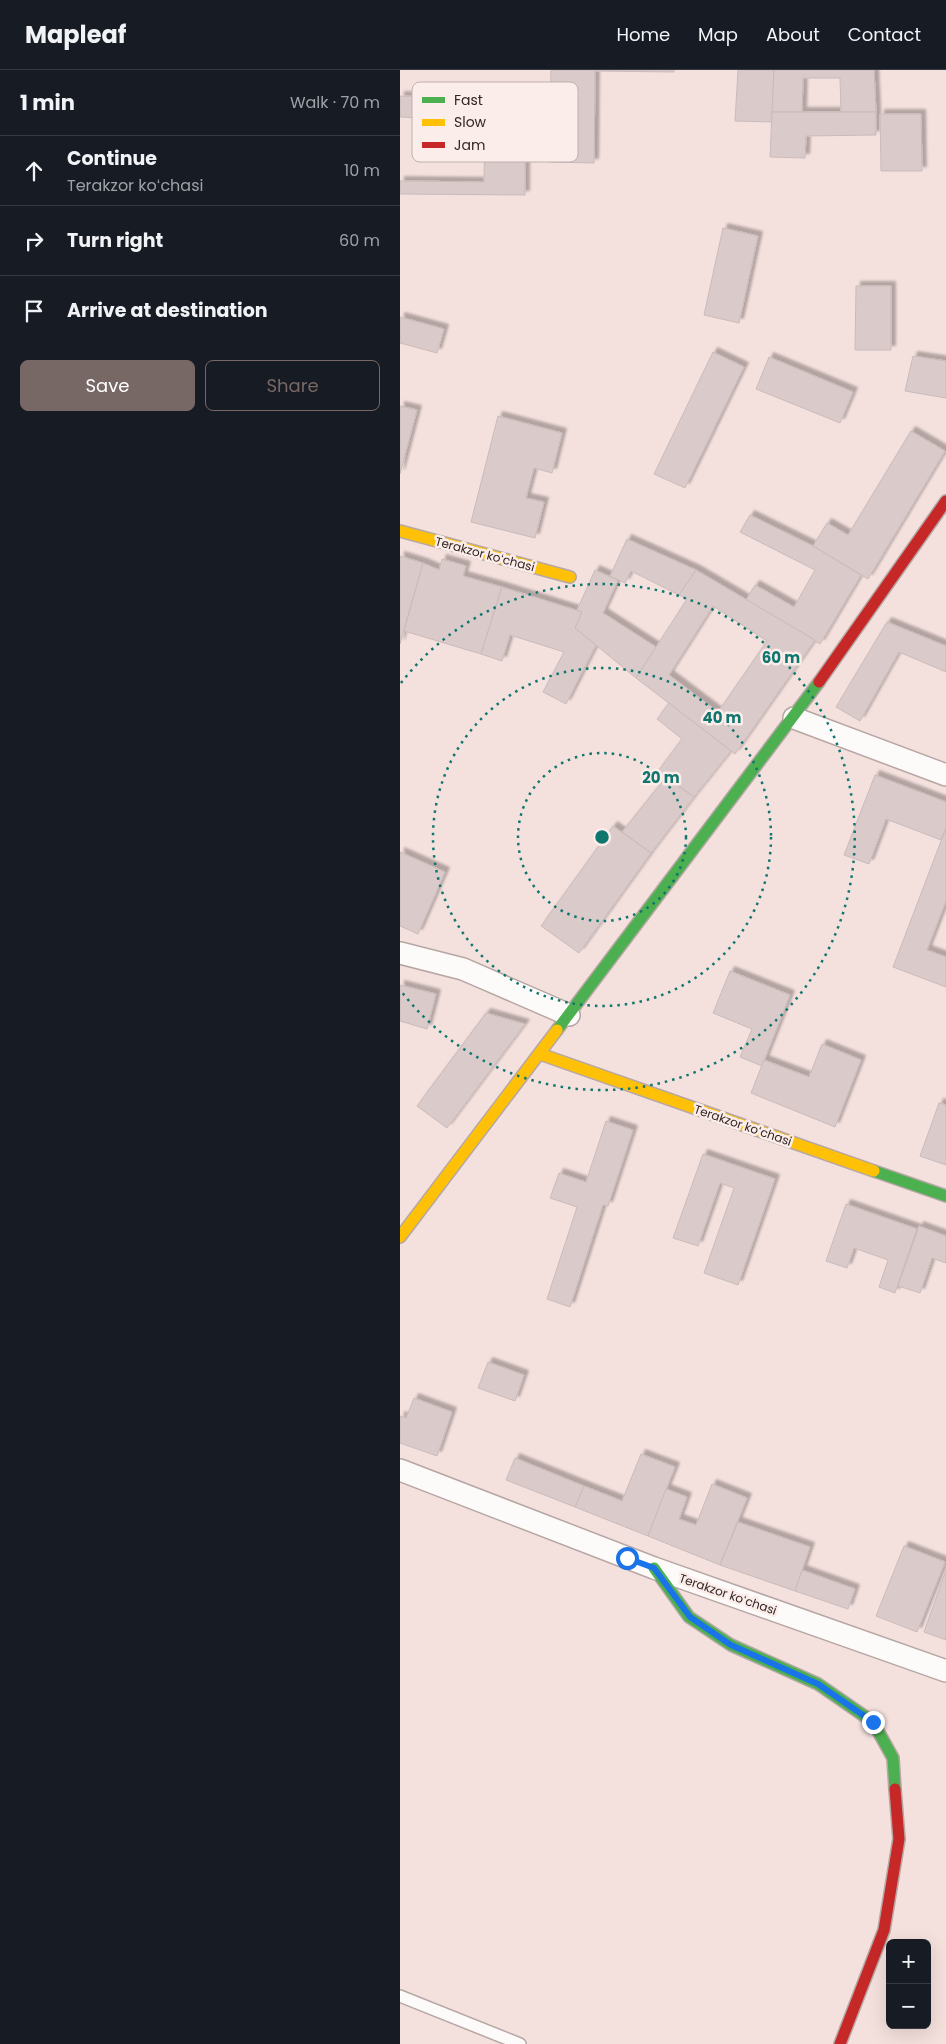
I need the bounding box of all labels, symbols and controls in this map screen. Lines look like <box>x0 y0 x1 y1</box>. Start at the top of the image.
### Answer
text: Mapleaf <box>25 18 126 51</box>
text: Home <box>616 22 670 47</box>
text: Map <box>698 22 738 47</box>
text: About <box>766 22 820 47</box>
text: Contact <box>848 22 921 47</box>
legend <box>412 82 578 162</box>
text: 1 min <box>20 88 75 117</box>
text: Fast <box>454 90 483 110</box>
text: Walk · 70 m <box>290 91 380 114</box>
text: Slow <box>454 112 487 132</box>
text: Jam <box>454 135 485 155</box>
text: Continue <box>67 145 157 172</box>
icon: ahead <box>20 157 48 185</box>
text: 10 m <box>344 159 380 182</box>
text: Terakzor koʻchasi <box>67 174 203 197</box>
icon: right <box>20 227 48 255</box>
text: Turn right <box>67 227 163 254</box>
text: 60 m <box>339 229 380 252</box>
icon: arrive <box>20 297 48 325</box>
text: Arrive at destination <box>67 297 268 324</box>
button: Save <box>20 360 195 411</box>
button: Share <box>205 360 380 411</box>
street label: Terakzor koʻchasi <box>433 533 537 575</box>
text: 60 m <box>762 647 800 668</box>
text: 40 m <box>702 707 742 728</box>
text: 20 m <box>642 767 680 788</box>
centre of rings <box>593 828 611 846</box>
street label: Terakzor koʻchasi <box>692 1100 794 1150</box>
route start <box>616 1547 639 1570</box>
street label: Terakzor koʻchasi <box>677 1569 779 1619</box>
route end <box>862 1711 885 1734</box>
map controls <box>886 1939 931 2029</box>
button: + <box>886 1939 931 1984</box>
button: − <box>886 1984 931 2029</box>

